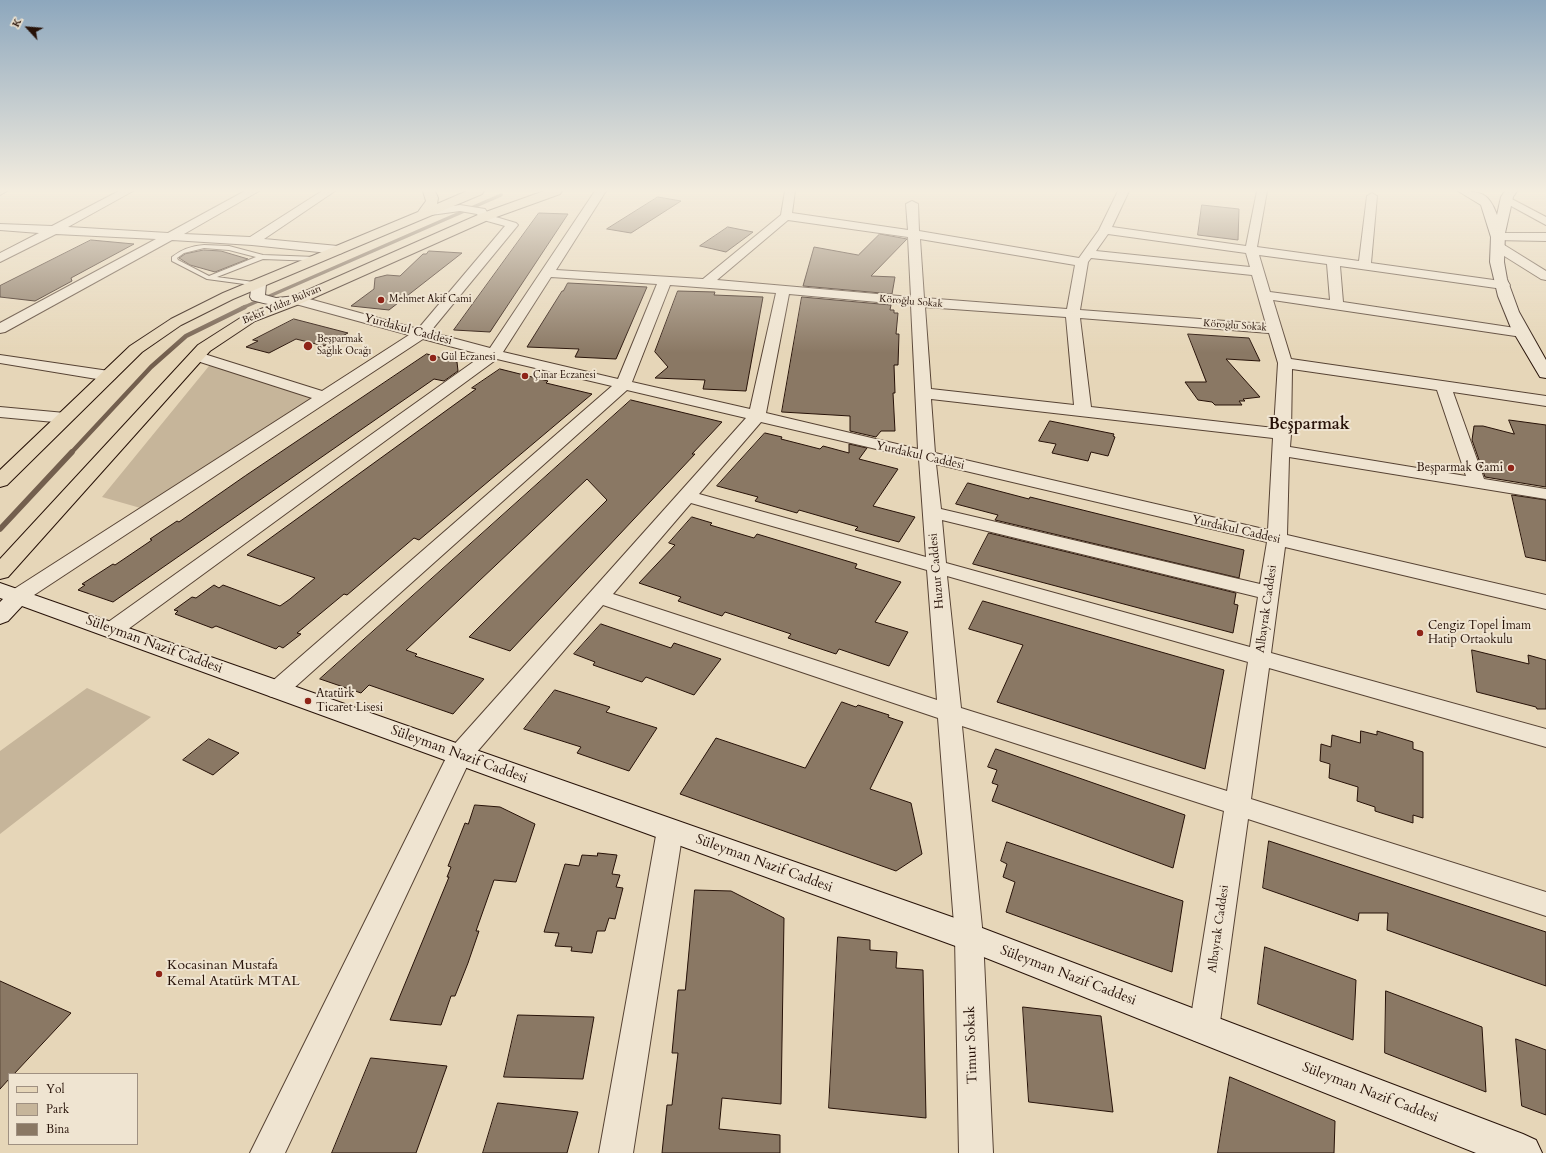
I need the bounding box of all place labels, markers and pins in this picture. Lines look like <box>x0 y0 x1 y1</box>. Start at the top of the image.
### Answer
place label: Mehmet Akif Cami <box>389 294 472 306</box>
marker: Mehmet Akif Cami <box>376 295 386 305</box>
place label: Beşparmak Sağlık Ocağı <box>317 334 371 358</box>
marker: Beşparmak Sağlık Ocağı <box>302 340 314 352</box>
place label: Gül Eczanesi <box>441 352 496 364</box>
marker: Gül Eczanesi <box>428 353 438 363</box>
place label: Çınar Eczanesi <box>533 370 596 382</box>
marker: Çınar Eczanesi <box>520 371 530 381</box>
place label: Beşparmak Cami <box>1417 461 1503 475</box>
marker: Beşparmak Cami <box>1506 463 1516 473</box>
place label: Cengiz Topel İmam Hatip Ortaokulu <box>1428 619 1531 647</box>
marker: Cengiz Topel İmam Hatip Ortaokulu <box>1415 628 1425 638</box>
place label: Atatürk Ticaret Lisesi <box>316 687 383 715</box>
marker: Atatürk Ticaret Lisesi <box>303 696 313 706</box>
place label: Kocasinan Mustafa Kemal Atatürk MTAL <box>167 958 300 990</box>
marker: Kocasinan Mustafa Kemal Atatürk MTAL <box>154 969 164 979</box>

